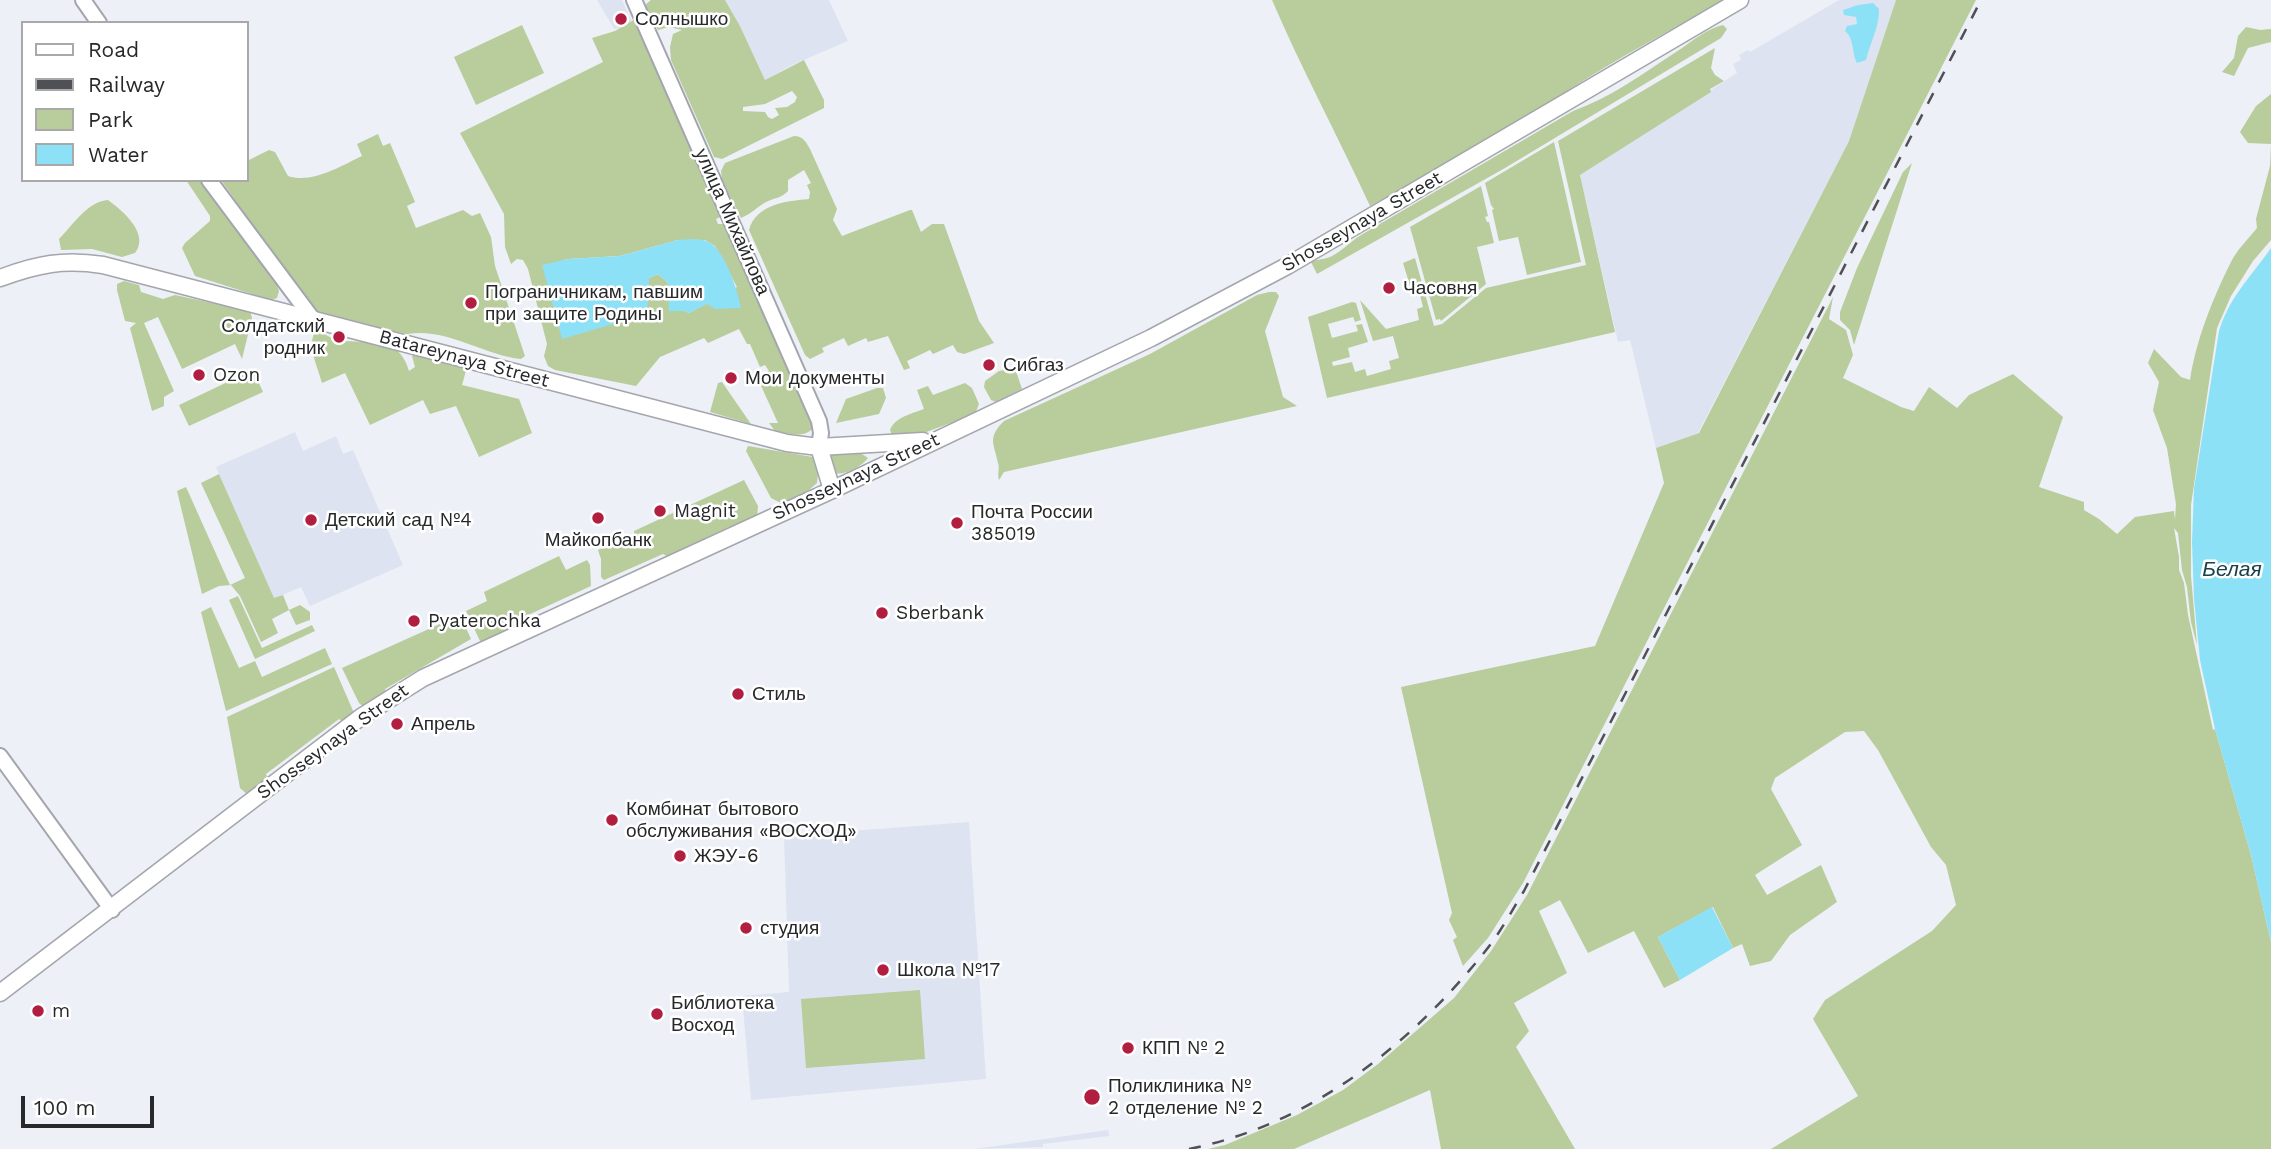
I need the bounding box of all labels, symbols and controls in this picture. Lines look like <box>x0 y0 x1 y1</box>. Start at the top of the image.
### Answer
place label: Солнышко <box>635 8 728 30</box>
marker: Солнышко <box>613 11 629 27</box>
legend <box>21 21 248 182</box>
text: Road <box>88 37 139 62</box>
text: Railway <box>88 72 165 97</box>
text: Park <box>88 107 133 132</box>
text: Water <box>88 142 148 167</box>
street label: улица Михайлова <box>689 145 775 299</box>
street label: Shosseynaya Street <box>1278 167 1446 277</box>
place label: Часовня <box>1403 277 1477 299</box>
marker: Часовня <box>1381 280 1397 296</box>
place label: Пограничникам, павшим при защите Родины <box>485 281 703 325</box>
marker: Пограничникам, павшим при защите Родины <box>463 295 479 311</box>
place label: Солдатский родник <box>221 315 325 359</box>
street label: Batareynaya Street <box>376 325 552 393</box>
marker: Солдатский родник <box>331 329 347 345</box>
place label: Сибгаз <box>1003 354 1064 376</box>
marker: Сибгаз <box>981 357 997 373</box>
place label: Ozon <box>213 364 260 386</box>
marker: Ozon <box>191 367 207 383</box>
place label: Мои документы <box>745 367 885 389</box>
marker: Мои документы <box>723 370 739 386</box>
street label: Shosseynaya Street <box>769 428 943 526</box>
place label: Magnit <box>674 500 736 522</box>
place label: Почта России 385019 <box>971 501 1093 545</box>
marker: Magnit <box>652 503 668 519</box>
place label: Детский сад №4 <box>325 509 472 531</box>
marker: Майкопбанк <box>590 510 606 526</box>
marker: Детский сад №4 <box>303 512 319 528</box>
marker: Почта России 385019 <box>949 515 965 531</box>
place label: Майкопбанк <box>545 529 651 551</box>
water label: Белая <box>2202 557 2262 583</box>
place label: Sberbank <box>896 602 984 624</box>
marker: Sberbank <box>874 605 890 621</box>
place label: Pyaterochka <box>428 610 541 632</box>
marker: Pyaterochka <box>406 613 422 629</box>
street label: Shosseynaya Street <box>253 679 413 805</box>
place label: Стиль <box>752 683 806 705</box>
marker: Стиль <box>730 686 746 702</box>
place label: Апрель <box>411 713 475 735</box>
marker: Апрель <box>389 716 405 732</box>
place label: Комбинат бытового обслуживания «ВОСХОД» <box>626 798 857 842</box>
marker: Комбинат бытового обслуживания «ВОСХОД» <box>604 812 620 828</box>
place label: ЖЭУ-6 <box>694 845 759 867</box>
marker: ЖЭУ-6 <box>672 848 688 864</box>
place label: студия <box>760 917 819 939</box>
marker: студия <box>738 920 754 936</box>
place label: Школа №17 <box>897 959 1000 981</box>
marker: Школа №17 <box>875 962 891 978</box>
place label: Библиотека Восход <box>671 992 774 1036</box>
place label: m <box>52 1000 70 1022</box>
marker: m <box>30 1003 46 1019</box>
marker: Библиотека Восход <box>649 1006 665 1022</box>
place label: КПП № 2 <box>1142 1037 1225 1059</box>
marker: КПП № 2 <box>1120 1040 1136 1056</box>
place label: Поликлиника № 2 отделение № 2 <box>1108 1075 1263 1119</box>
scale bar <box>24 1082 158 1126</box>
marker: Поликлиника № 2 отделение № 2 <box>1082 1087 1102 1107</box>
text: 100 m <box>34 1095 96 1120</box>

